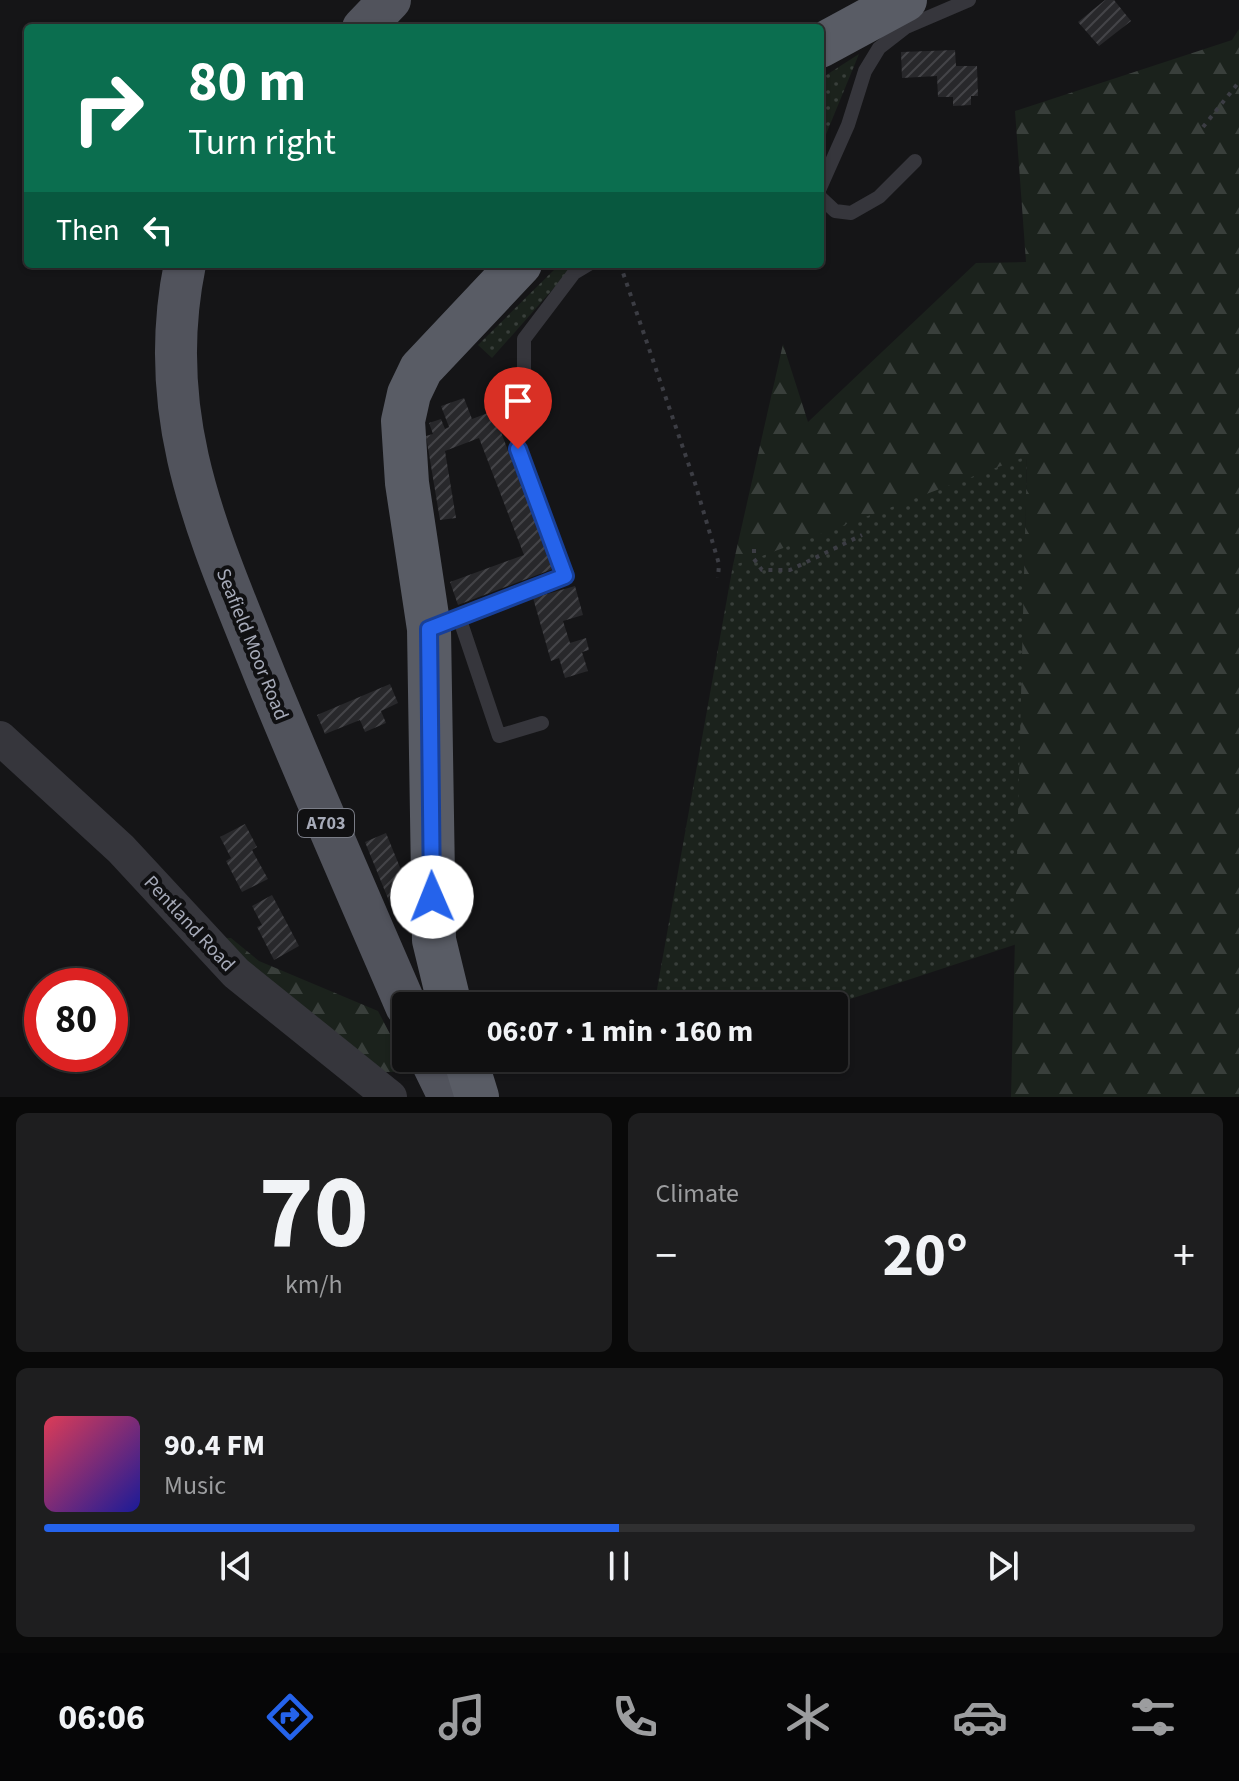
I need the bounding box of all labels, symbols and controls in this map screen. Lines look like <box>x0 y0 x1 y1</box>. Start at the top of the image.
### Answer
text: 80 m <box>188 43 306 122</box>
icon: right <box>56 56 160 160</box>
text: Turn right <box>188 117 336 168</box>
icon: left <box>136 208 180 252</box>
text: Then <box>56 209 120 252</box>
pin <box>484 367 552 449</box>
icon: arrive <box>496 379 540 423</box>
street label: Seafield Moor Road <box>209 564 295 724</box>
road number: A703 <box>298 809 354 837</box>
position arrow <box>390 855 474 939</box>
street label: Pentland Road <box>137 869 241 978</box>
speed limit sign: 80 <box>24 968 128 1072</box>
text: 06:07 · 1 min · 160 m <box>487 1010 753 1053</box>
text: 70 <box>259 1140 369 1288</box>
text: Climate <box>656 1175 739 1212</box>
text: 20° <box>883 1214 968 1299</box>
text: − <box>656 1225 677 1288</box>
text: + <box>1173 1225 1195 1288</box>
text: km/h <box>285 1266 343 1303</box>
text: 90.4 FM <box>164 1424 265 1467</box>
text: Music <box>164 1467 226 1504</box>
icon: previous <box>214 1544 258 1588</box>
icon: pause <box>597 1544 641 1588</box>
icon: next <box>981 1544 1025 1588</box>
icon: directions <box>262 1689 318 1745</box>
icon: music <box>434 1689 490 1745</box>
icon: phone <box>607 1689 663 1745</box>
icon: climate <box>780 1689 836 1745</box>
icon: car <box>952 1689 1008 1745</box>
icon: filters <box>1125 1689 1181 1745</box>
text: 06:06 <box>58 1692 145 1743</box>

